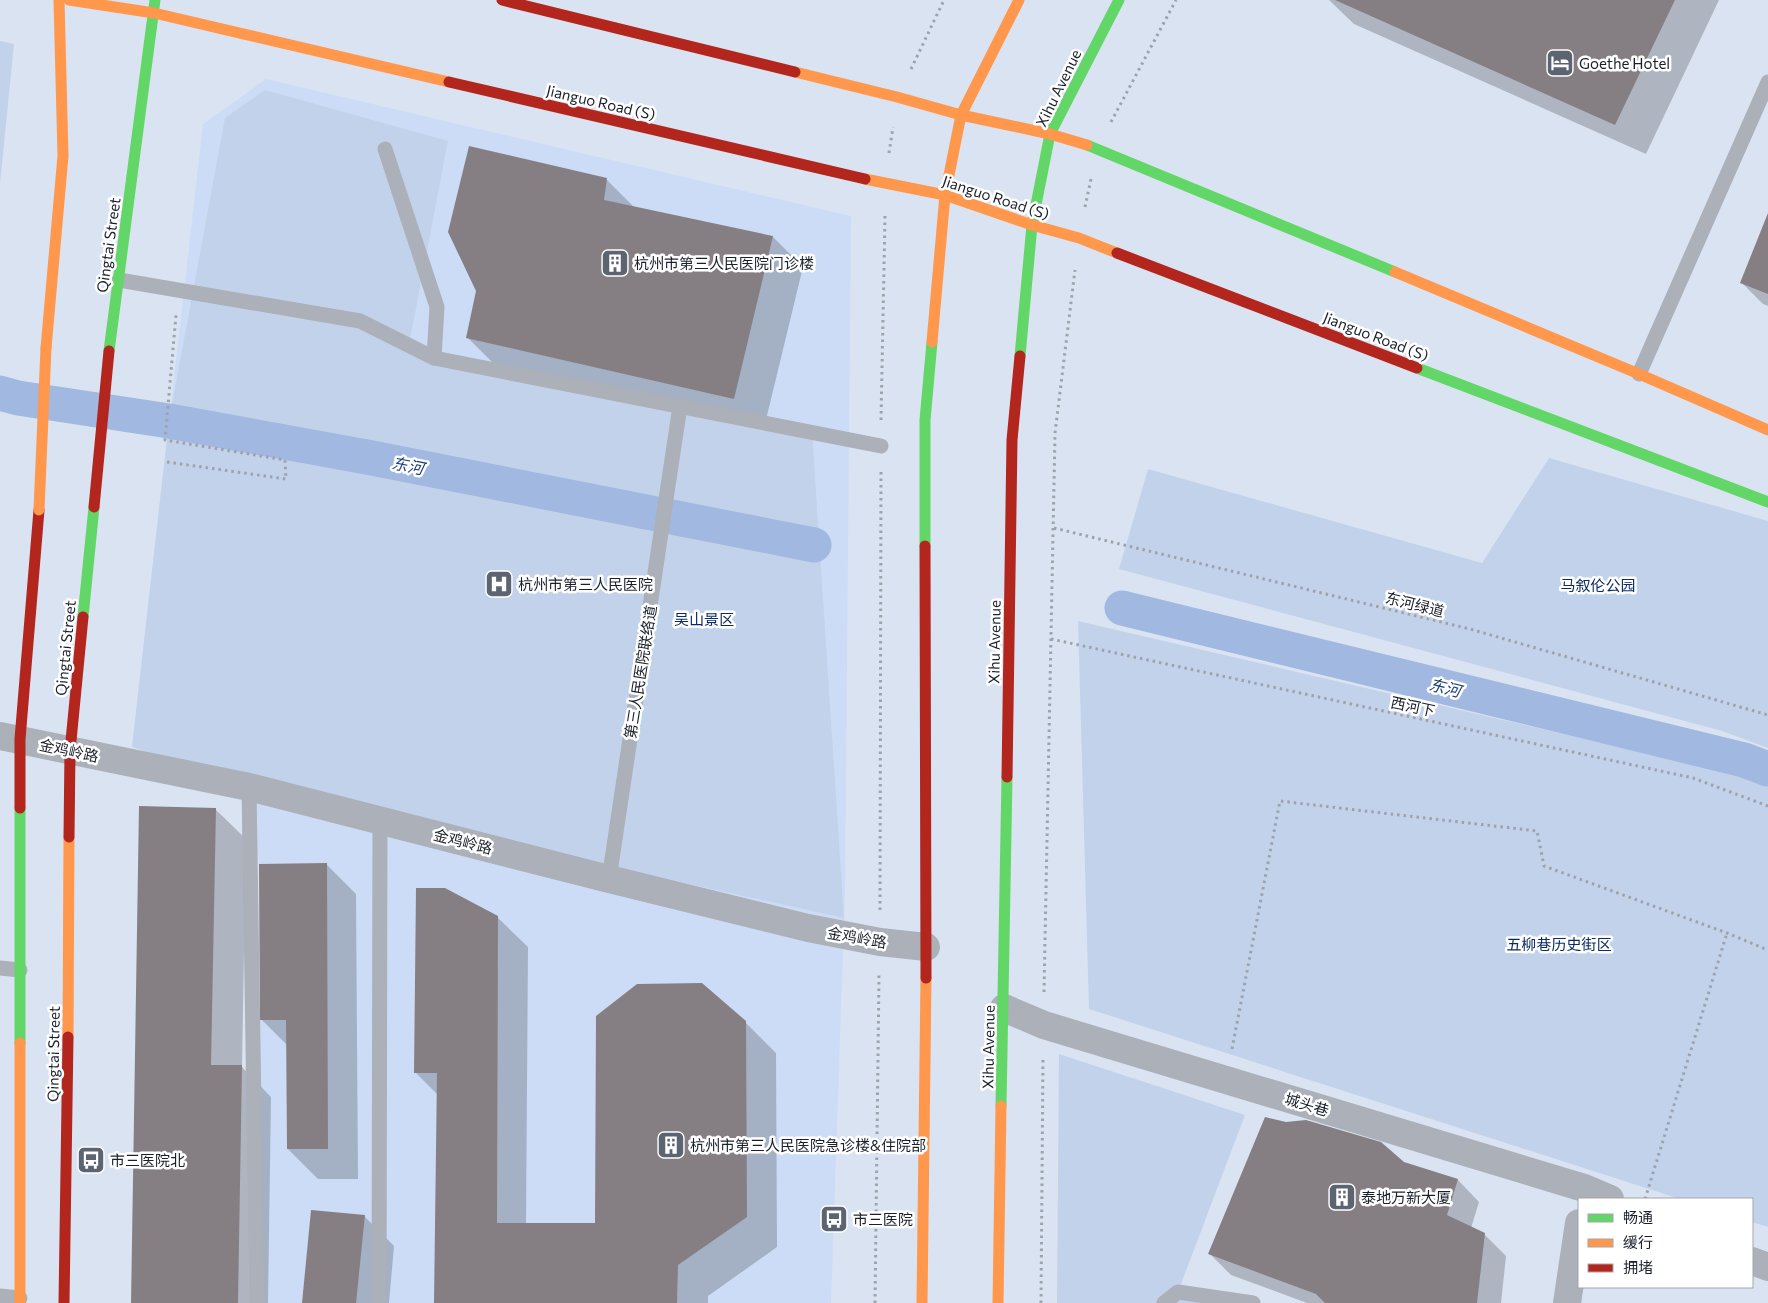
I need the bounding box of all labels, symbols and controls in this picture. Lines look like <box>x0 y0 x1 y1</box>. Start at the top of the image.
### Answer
street label: Xihu Avenue <box>1032 46 1085 130</box>
hotel icon: Goethe Hotel <box>1545 48 1575 78</box>
place label: Goethe Hotel <box>1579 54 1670 72</box>
street label: Jianguo Road (S) <box>545 81 657 123</box>
street label: Jianguo Road (S) <box>940 171 1052 223</box>
street label: Qingtai Street <box>92 196 124 294</box>
building icon: 杭州市第三人民医院门诊楼 <box>600 248 630 278</box>
place label: 杭州市第三人民医院门诊楼 <box>634 254 814 272</box>
street label: Jianguo Road (S) <box>1321 308 1431 364</box>
water label: 东河 <box>390 453 428 478</box>
hospital icon: 杭州市第三人民医院 <box>484 569 514 599</box>
place label: 杭州市第三人民医院 <box>518 575 653 593</box>
park label: 马叙伦公园 <box>1560 576 1636 594</box>
street label: 东河绿道 <box>1384 588 1446 620</box>
street label: Qingtai Street <box>51 599 79 697</box>
street label: Xihu Avenue <box>984 600 1004 684</box>
street label: 第三人民医院联络道 <box>621 604 659 740</box>
park label: 吴山景区 <box>674 610 734 628</box>
water label: 东河 <box>1427 674 1466 701</box>
street label: 西河下 <box>1389 693 1437 719</box>
street label: 金鸡岭路 <box>38 735 100 765</box>
street label: 金鸡岭路 <box>432 825 494 857</box>
street label: 金鸡岭路 <box>826 923 888 951</box>
park label: 五柳巷历史街区 <box>1506 935 1612 953</box>
street label: Xihu Avenue <box>978 1005 998 1089</box>
street label: Qingtai Street <box>43 1006 63 1102</box>
street label: 城头巷 <box>1283 1089 1331 1119</box>
building icon: 杭州市第三人民医院急诊楼&住院部 <box>656 1130 686 1160</box>
place label: 杭州市第三人民医院急诊楼&住院部 <box>690 1136 926 1154</box>
bus stop icon: 市三医院北 <box>76 1145 106 1175</box>
place label: 市三医院北 <box>110 1151 185 1169</box>
building icon: 泰地万新大厦 <box>1327 1182 1357 1212</box>
place label: 泰地万新大厦 <box>1361 1188 1451 1206</box>
legend <box>1578 1198 1753 1288</box>
bus stop icon: 市三医院 <box>819 1204 849 1234</box>
text: 畅通 <box>1623 1208 1653 1226</box>
place label: 市三医院 <box>853 1210 913 1228</box>
text: 缓行 <box>1623 1233 1653 1251</box>
text: 拥堵 <box>1623 1258 1653 1276</box>

